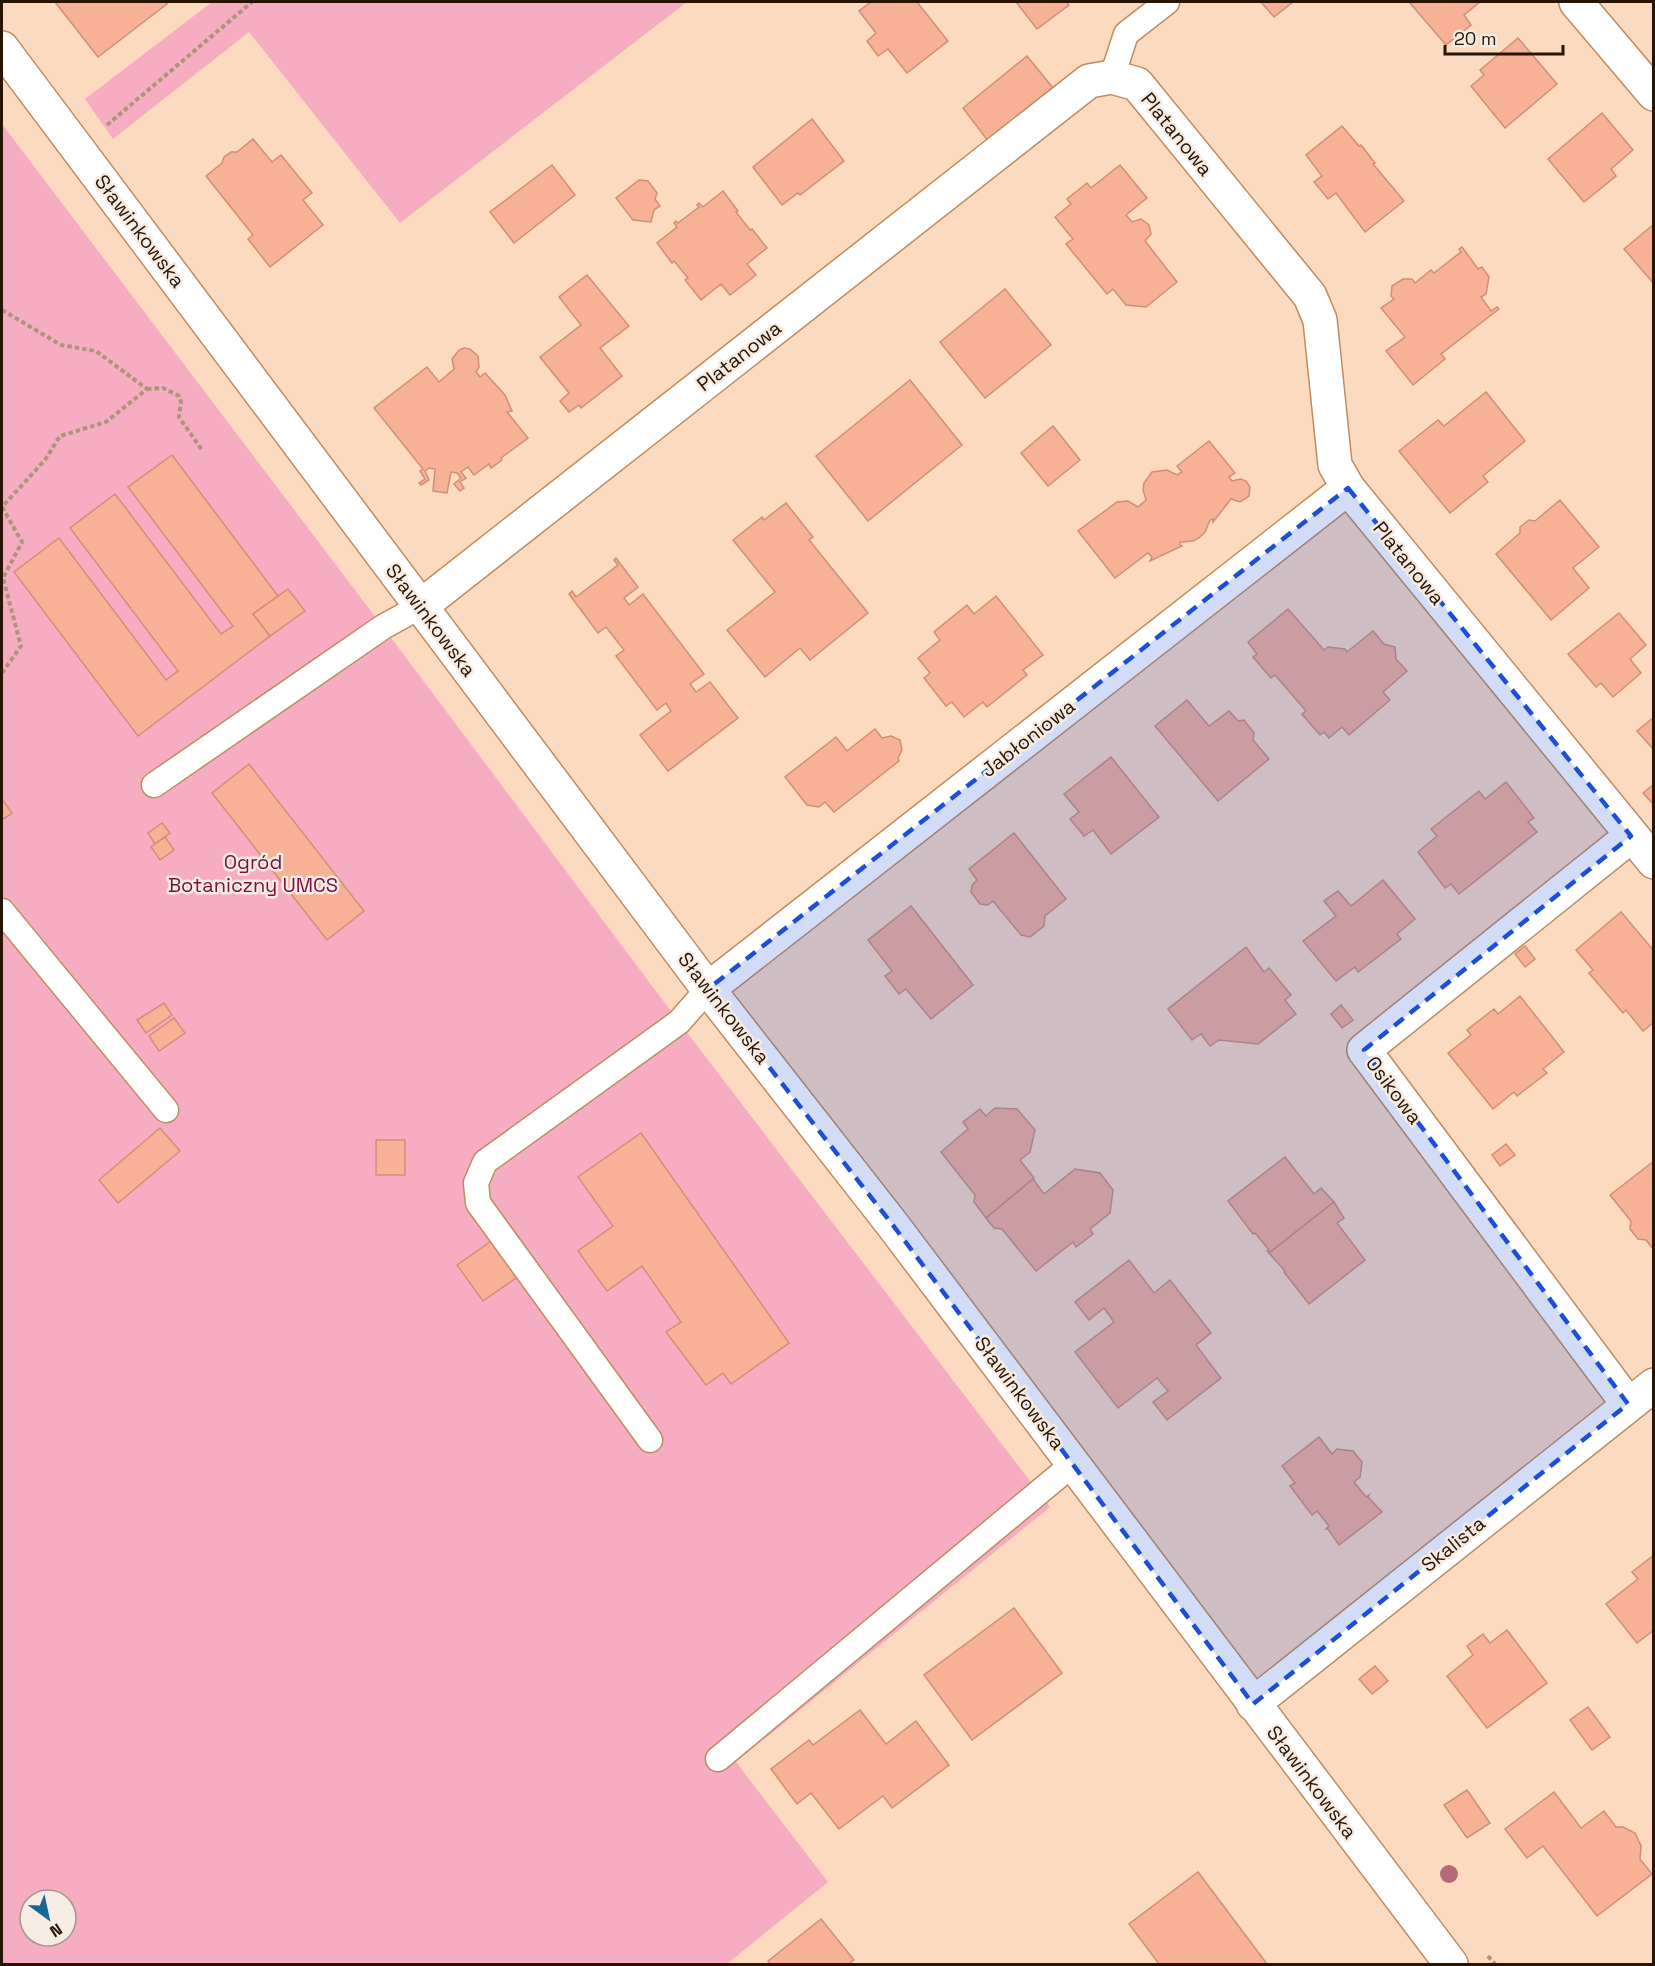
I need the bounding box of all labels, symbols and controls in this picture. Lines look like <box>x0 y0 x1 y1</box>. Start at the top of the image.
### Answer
scale bar <box>1445 18 1564 56</box>
text: 20 m <box>1454 27 1497 50</box>
street label: Platanowa <box>1135 87 1219 181</box>
street label: Sławinkowska <box>89 169 191 293</box>
street label: Platanowa <box>692 315 786 397</box>
street label: Platanowa <box>1367 516 1451 610</box>
street label: Sławinkowska <box>380 558 482 682</box>
street label: Jabłoniowa <box>976 693 1080 783</box>
park label: Ogród Botaniczny UMCS <box>168 849 338 898</box>
street label: Sławinkowska <box>672 947 776 1069</box>
street label: Osikowa <box>1360 1051 1428 1129</box>
street label: Sławinkowska <box>969 1331 1071 1455</box>
street label: Skalista <box>1416 1510 1490 1578</box>
street label: Sławinkowska <box>1261 1720 1363 1844</box>
north arrow <box>18 1888 78 1948</box>
text: N <box>46 1918 66 1942</box>

